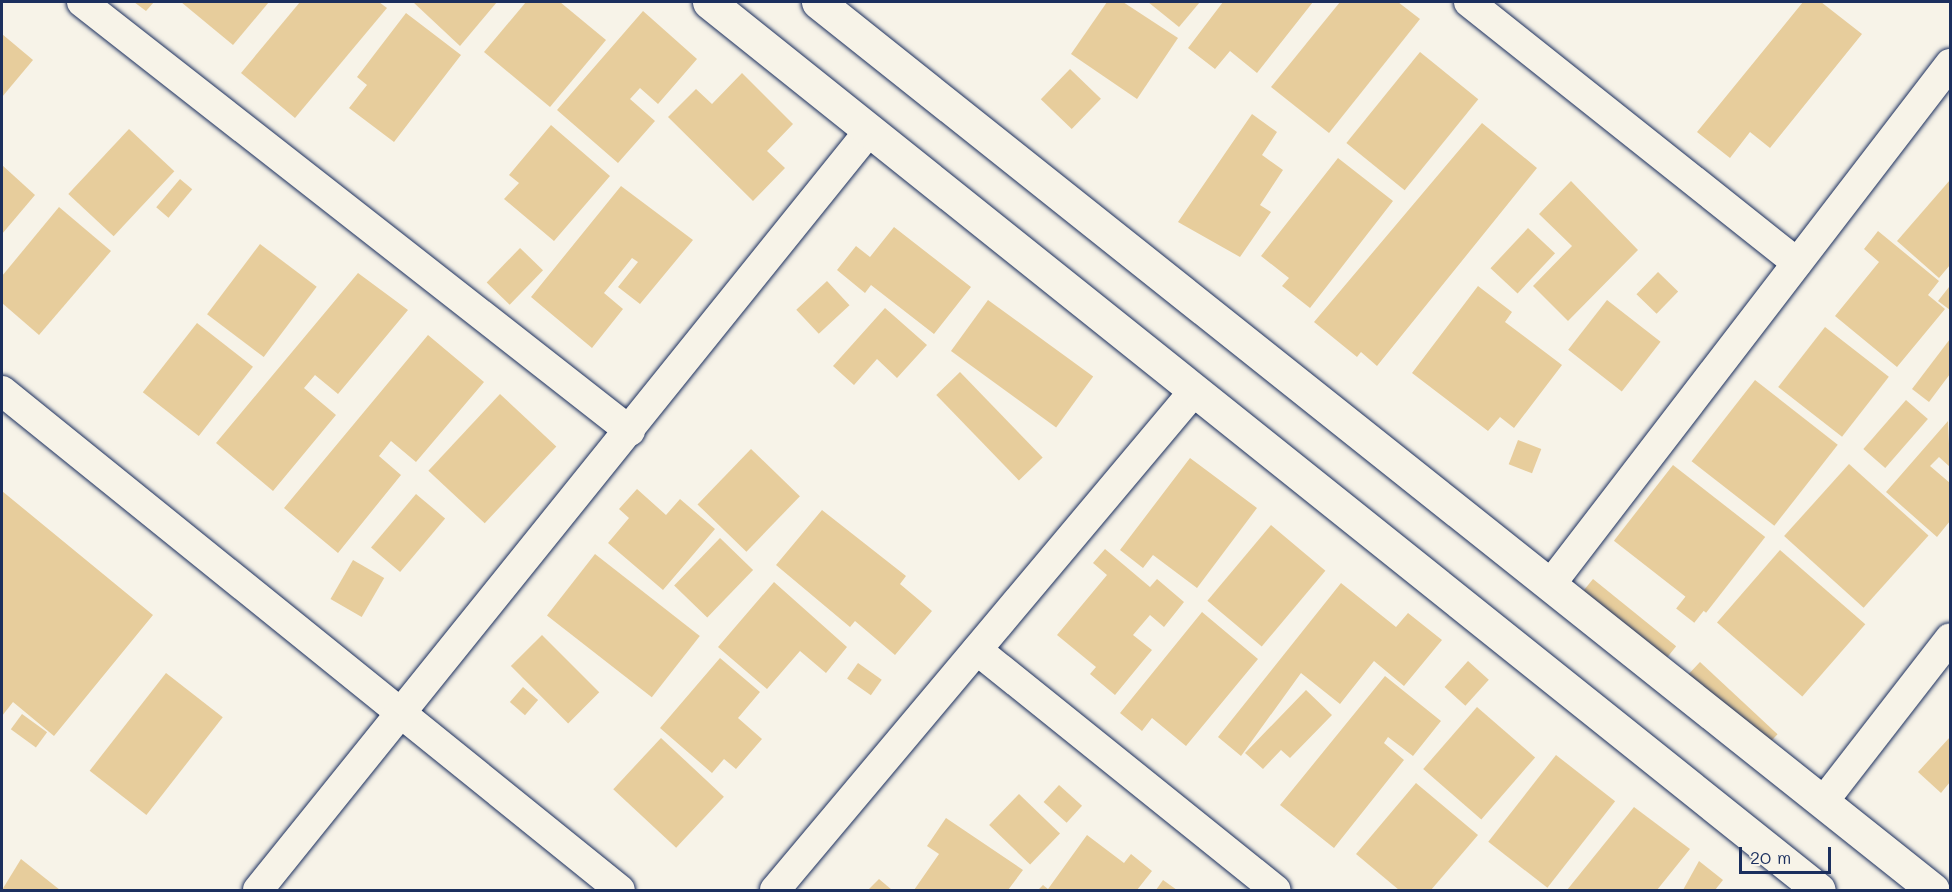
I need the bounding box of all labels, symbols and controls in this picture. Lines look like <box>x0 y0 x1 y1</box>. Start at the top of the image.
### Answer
scale bar <box>1742 835 1834 873</box>
text: 20 m <box>1750 845 1791 869</box>

